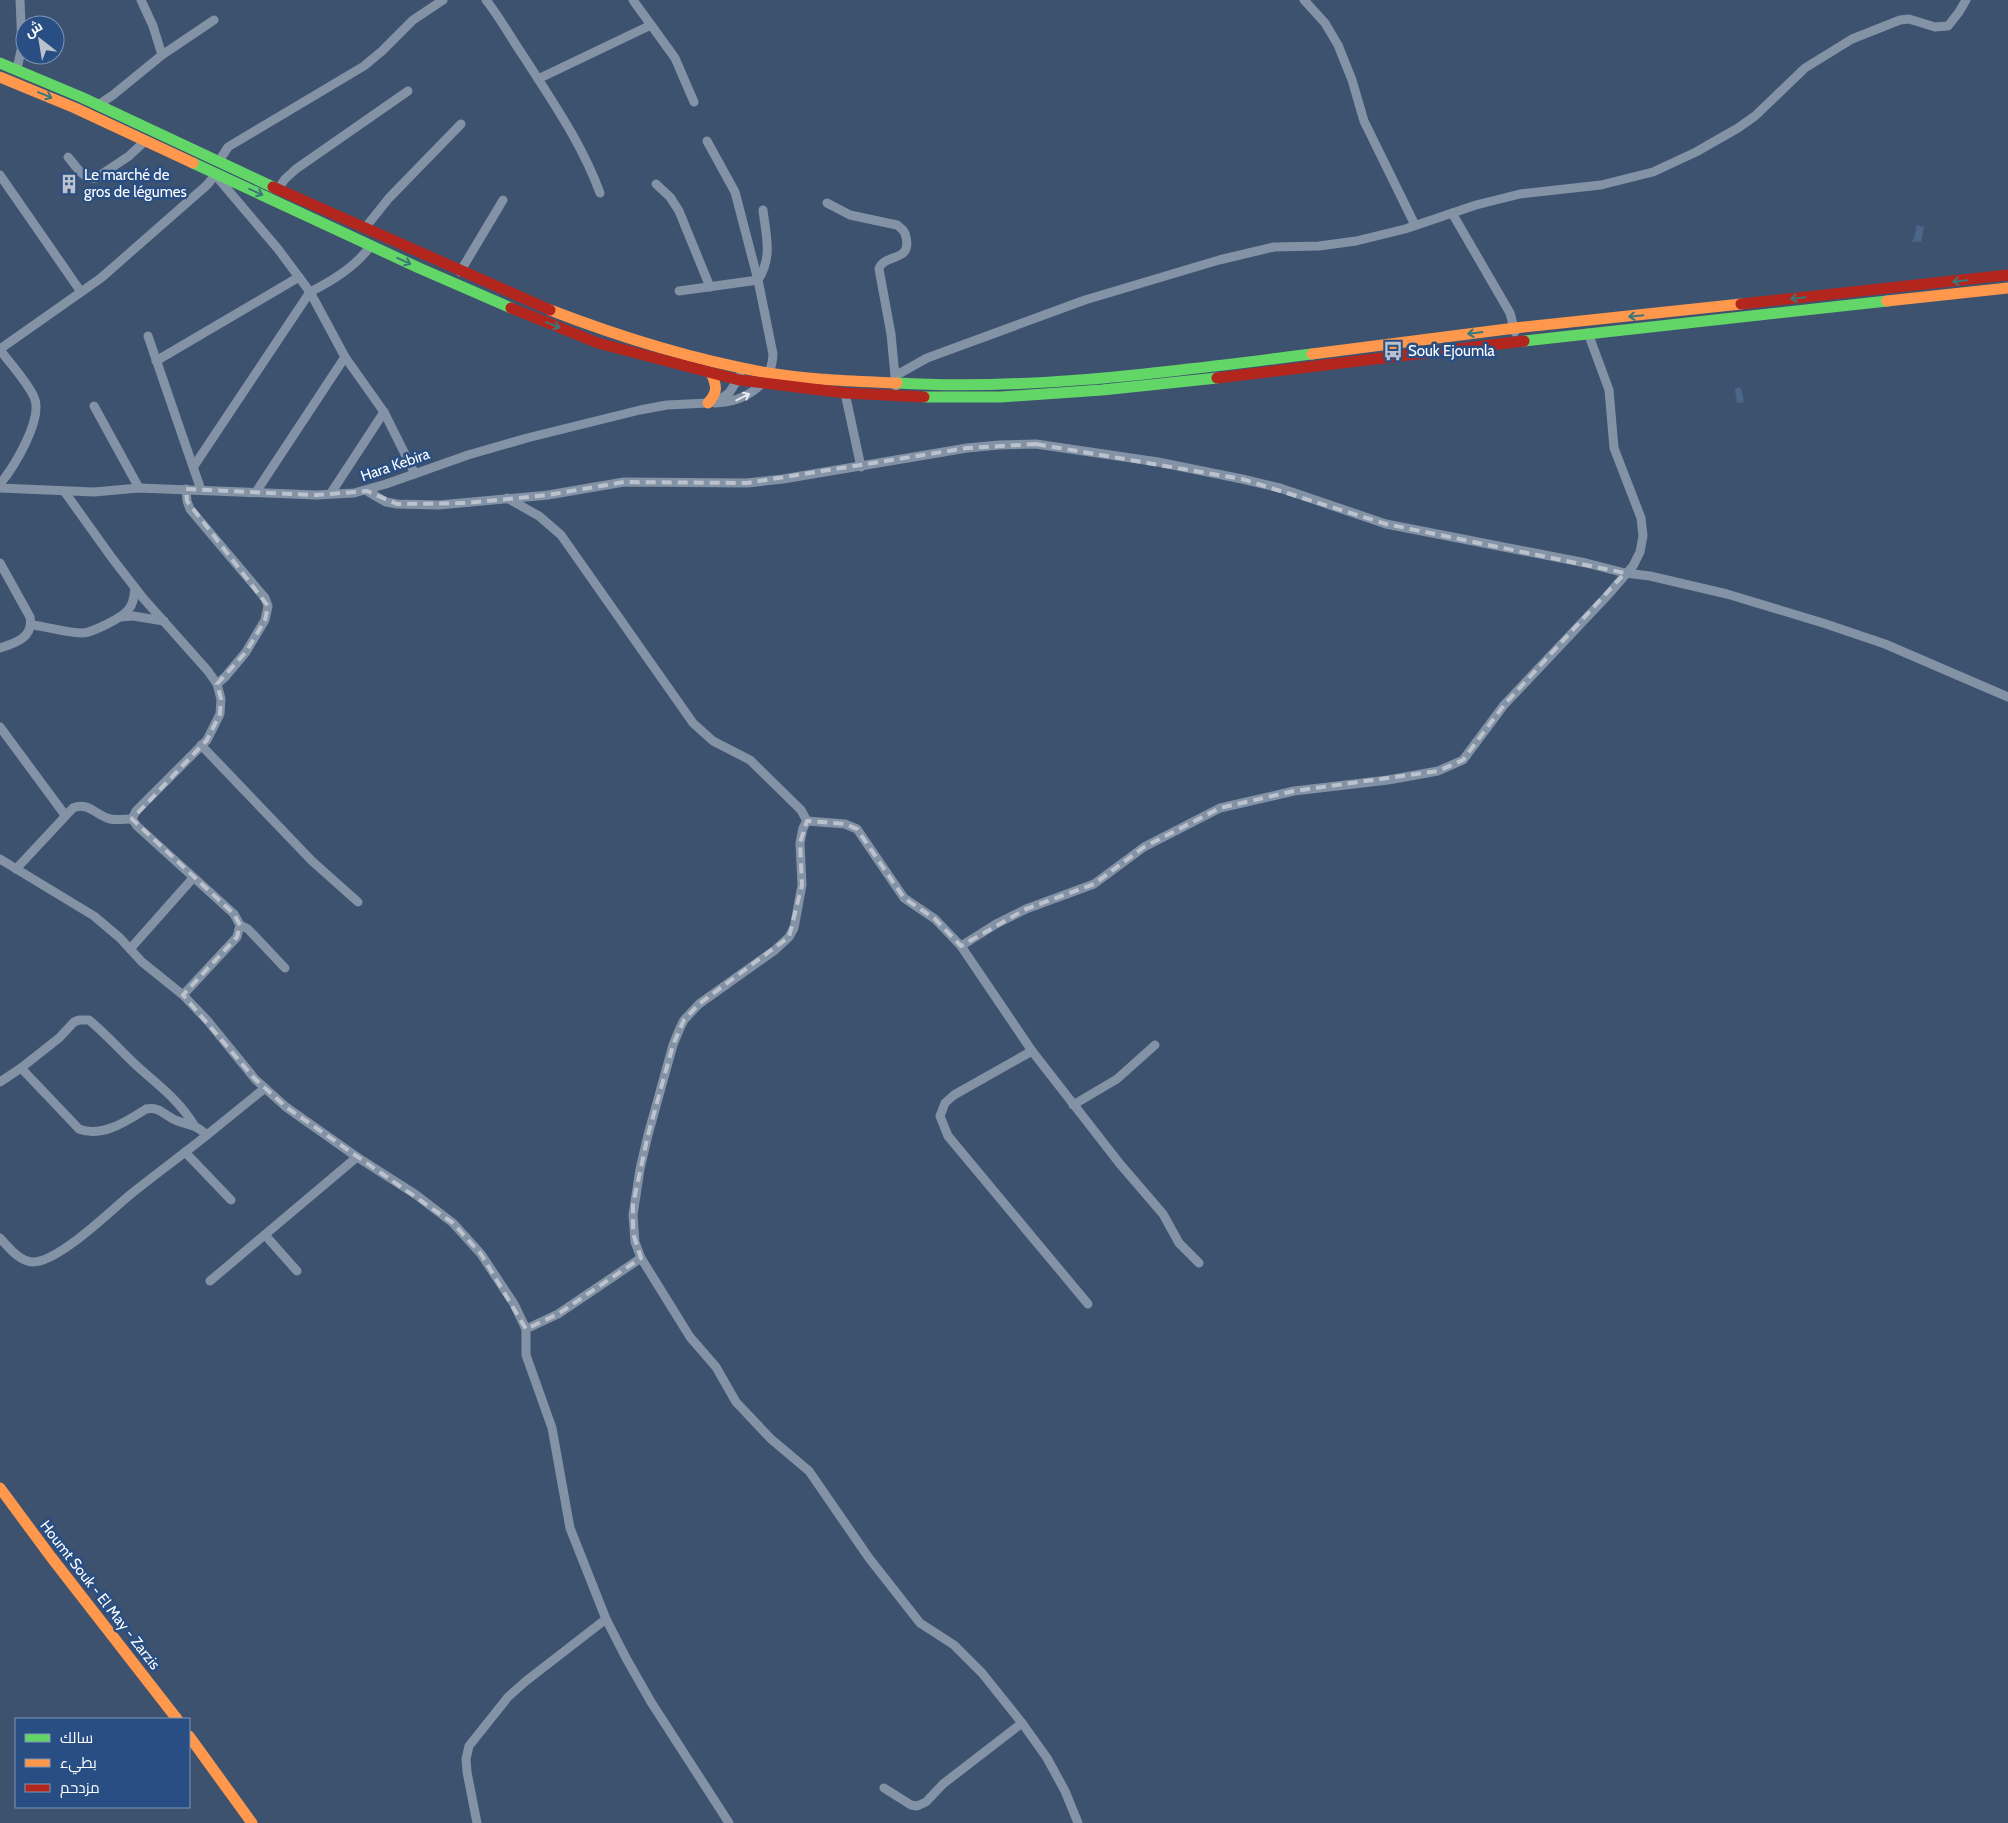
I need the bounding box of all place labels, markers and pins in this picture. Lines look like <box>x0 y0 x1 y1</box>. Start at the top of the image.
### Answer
place label: Le marché de gros de légumes <box>84 166 187 201</box>
building icon: Le marché de gros de légumes <box>58 173 80 195</box>
bus stop icon: Souk Ejoumla <box>1382 340 1404 362</box>
place label: Souk Ejoumla <box>1408 342 1496 360</box>

